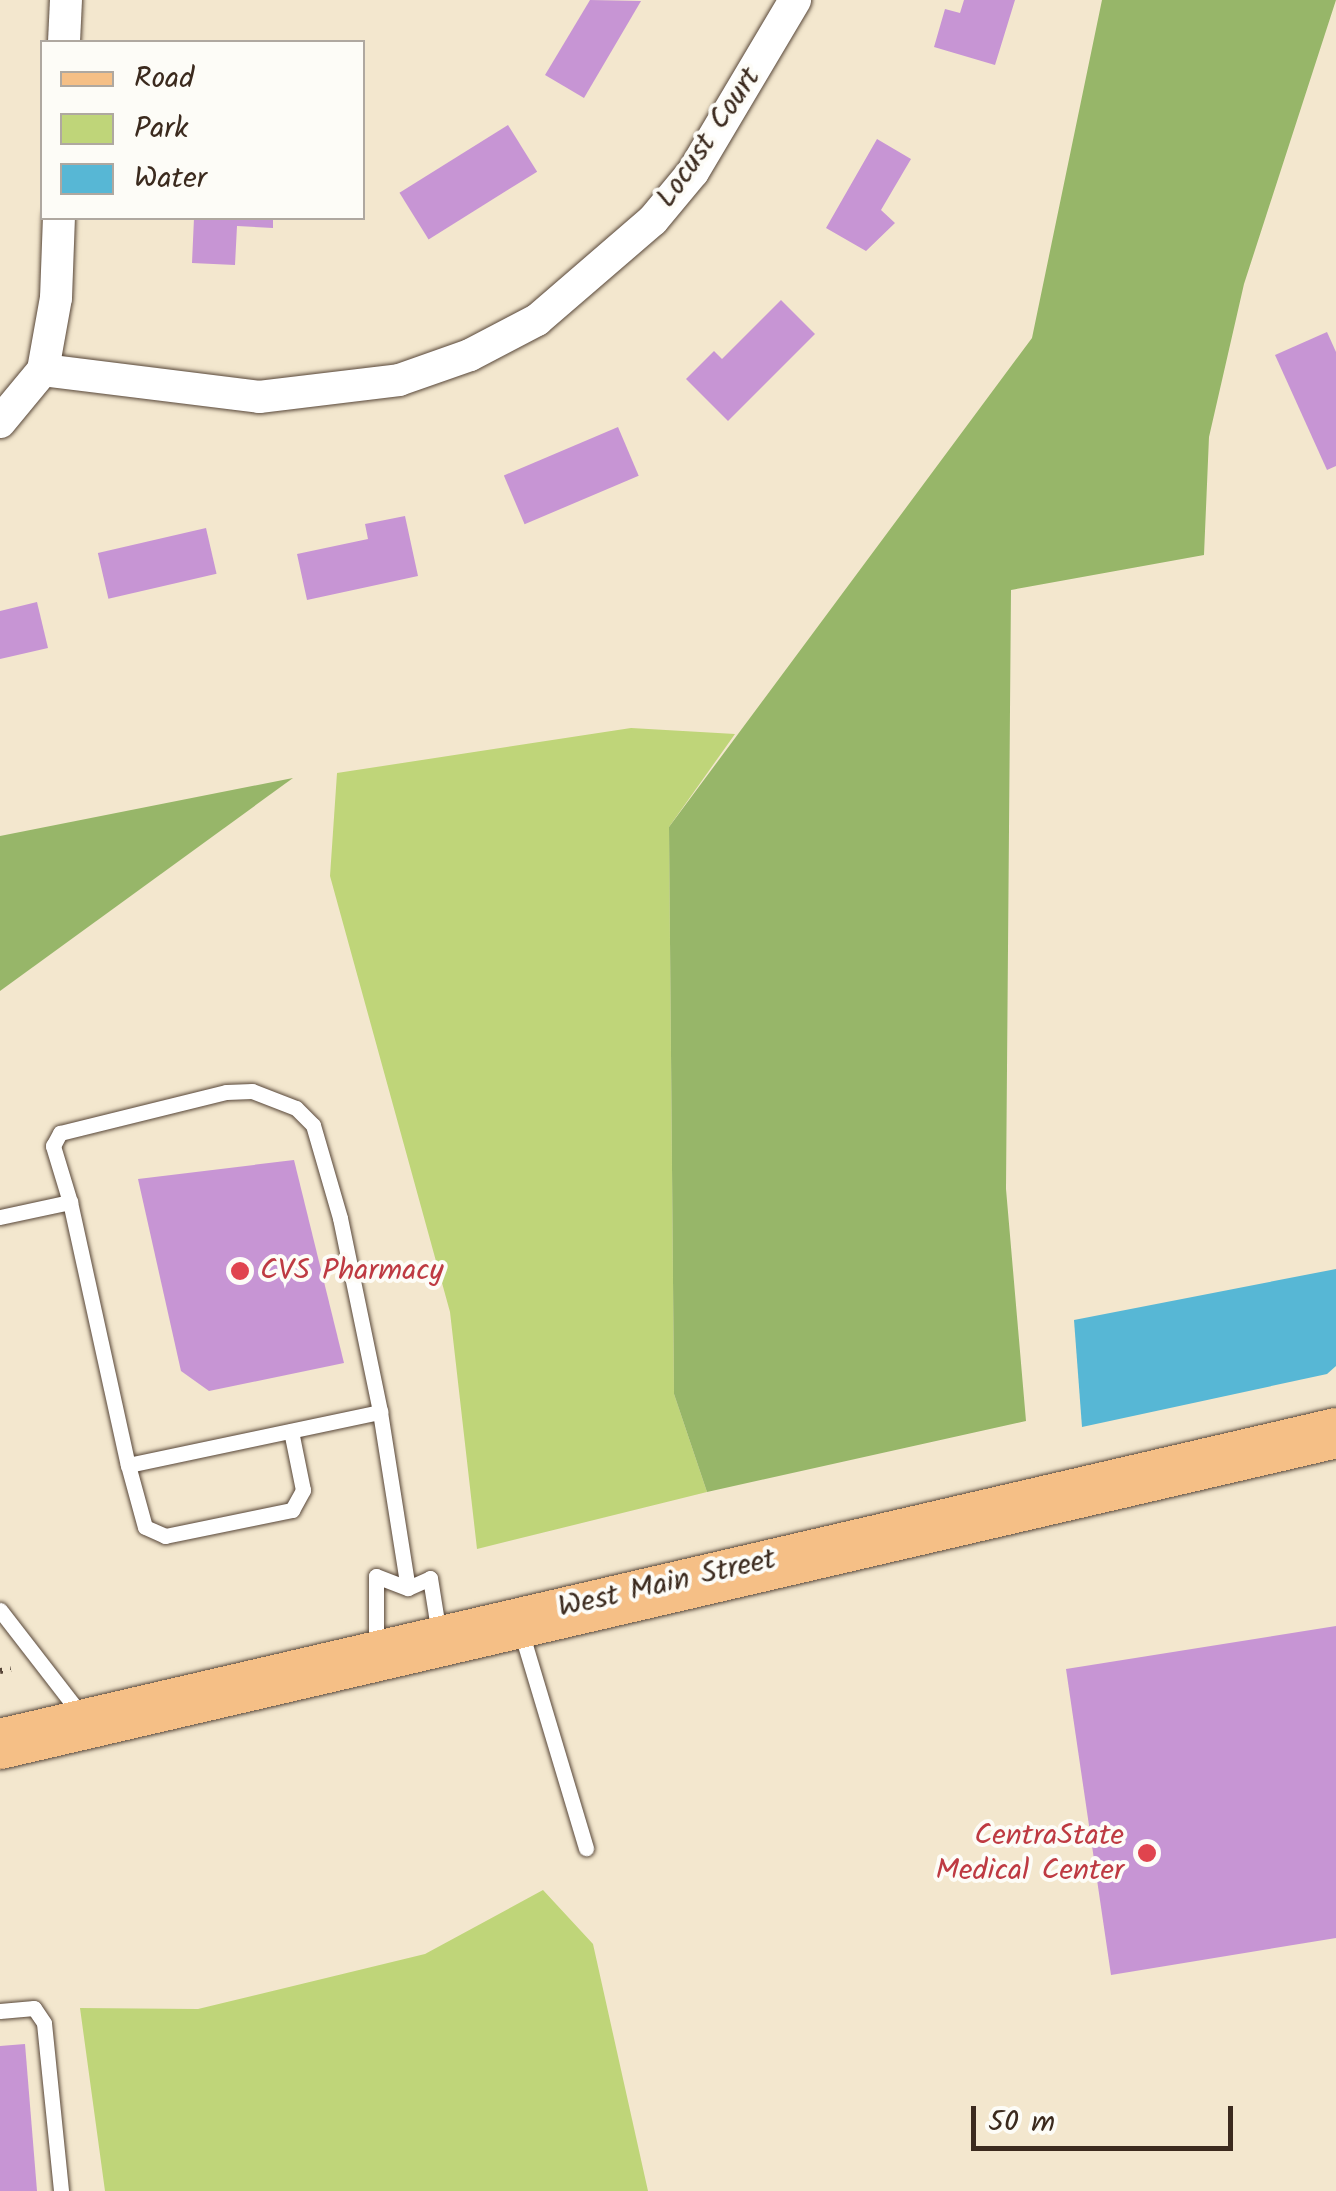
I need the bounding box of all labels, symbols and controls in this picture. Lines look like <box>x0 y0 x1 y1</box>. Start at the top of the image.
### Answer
legend <box>40 40 365 220</box>
text: Road <box>134 55 194 103</box>
street label: Locust Court <box>649 61 769 215</box>
text: Park <box>134 105 188 153</box>
text: Water <box>134 155 207 203</box>
place label: CVS Pharmacy <box>260 1253 444 1289</box>
marker: CVS Pharmacy <box>229 1260 251 1282</box>
street label: West Main Street <box>555 1541 779 1627</box>
place label: CentraState Medical Center <box>935 1818 1124 1888</box>
marker: CentraState Medical Center <box>1134 1840 1160 1866</box>
scale bar <box>976 2086 1238 2148</box>
text: 50 m <box>988 2099 1055 2147</box>

